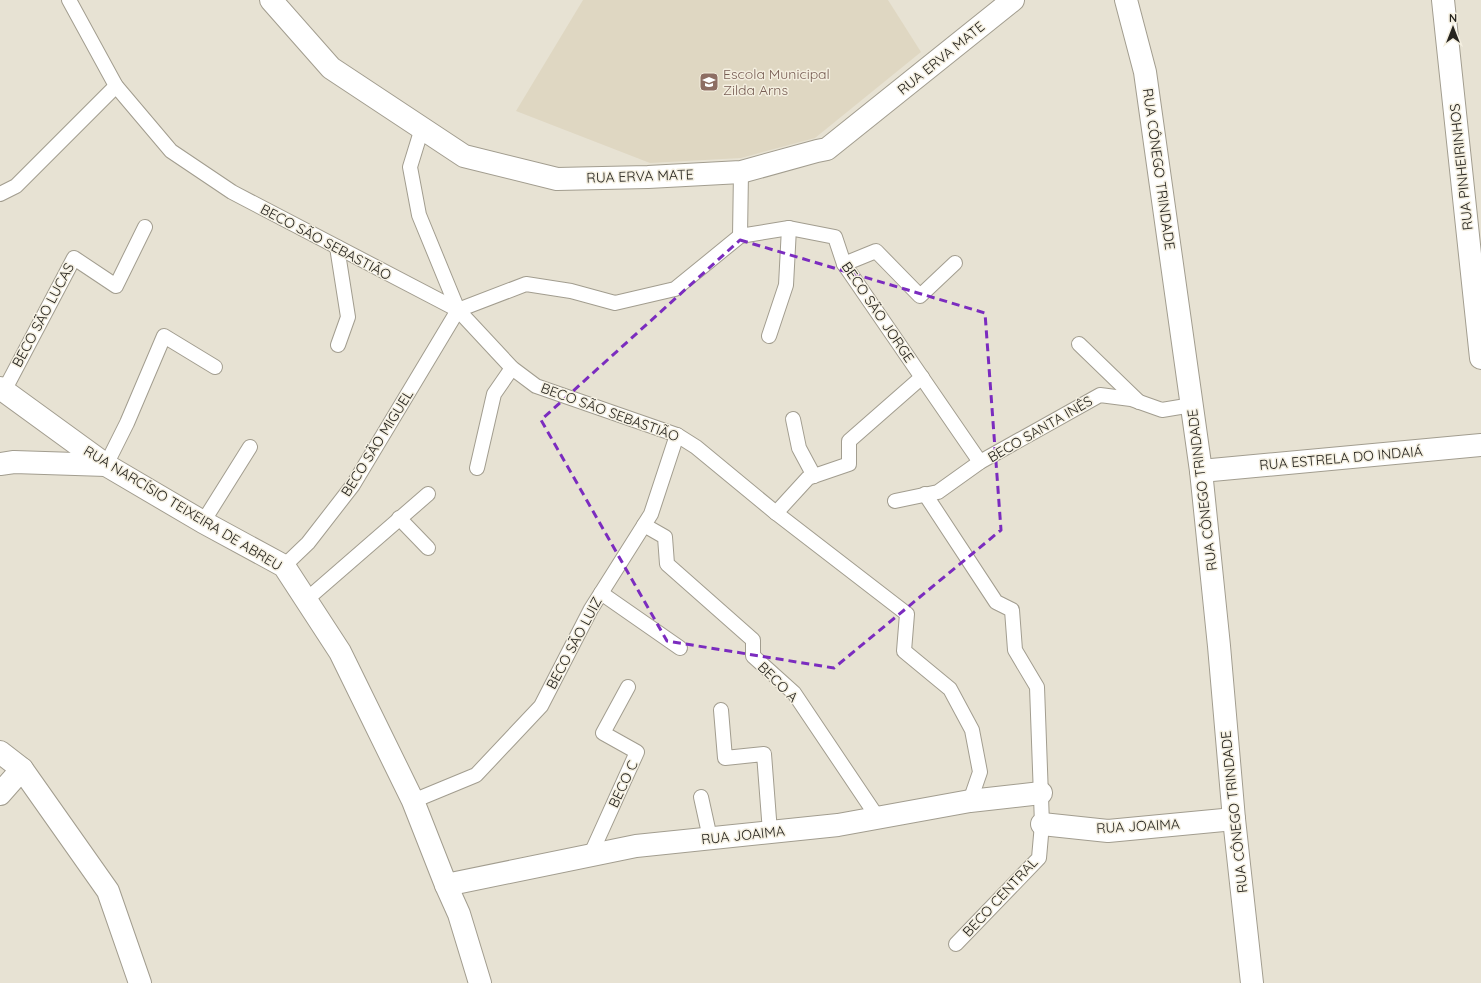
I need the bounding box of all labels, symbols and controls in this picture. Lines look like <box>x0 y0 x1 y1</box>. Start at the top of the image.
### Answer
north arrow <box>1433 8 1473 48</box>
text: N <box>1449 11 1457 25</box>
street label: RUA ERVA MATE <box>894 17 988 99</box>
place label: Escola Municipal Zilda Arns <box>723 65 830 99</box>
school or university icon: Escola Municipal Zilda Arns <box>698 71 720 93</box>
street label: RUA CÔNEGO TRINDADE <box>1139 87 1179 251</box>
street label: RUA PINHEIRINHOS <box>1445 103 1477 231</box>
street label: RUA ERVA MATE <box>586 165 694 187</box>
street label: BECO SÃO SEBASTIÃO <box>257 200 395 284</box>
street label: BECO SÃO JORGE <box>838 258 918 366</box>
street label: BECO SÃO LUCAS <box>8 260 78 370</box>
street label: BECO SÃO SEBASTIÃO <box>538 379 682 445</box>
street label: BECO SÃO MIGUEL <box>337 386 417 500</box>
street label: BECO SANTA INÊS <box>984 392 1096 466</box>
street label: RUA CÔNEGO TRINDADE <box>1183 408 1221 572</box>
street label: RUA NARCÍSIO TEIXEIRA DE ABREU <box>80 441 286 575</box>
street label: RUA ESTRELA DO INDAIÁ <box>1259 442 1423 474</box>
street label: BECO SÃO LUIZ <box>542 594 606 692</box>
street label: BECO A <box>754 658 802 706</box>
street label: RUA CÔNEGO TRINDADE <box>1217 730 1251 894</box>
street label: BECO C <box>604 758 642 810</box>
street label: RUA JOAIMA <box>1096 815 1180 837</box>
street label: RUA JOAIMA <box>700 822 786 848</box>
street label: BECO CENTRAL <box>959 853 1042 941</box>

